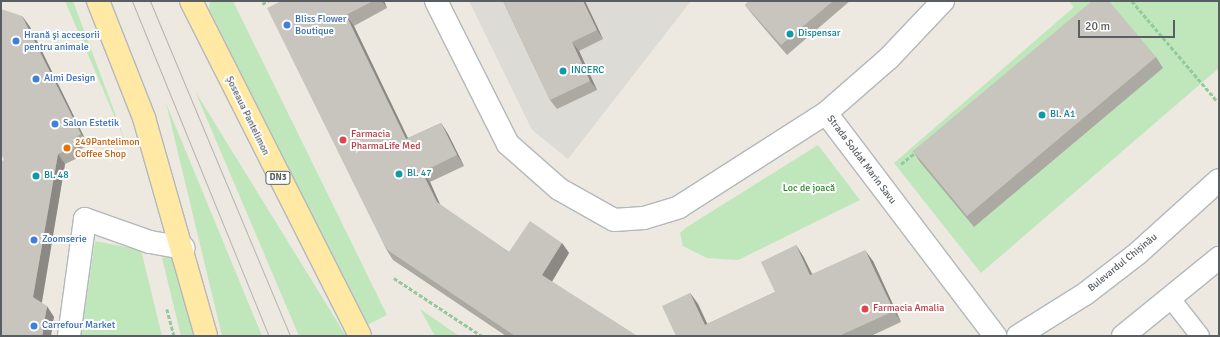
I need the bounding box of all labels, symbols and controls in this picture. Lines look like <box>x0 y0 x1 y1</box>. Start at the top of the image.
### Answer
scale bar <box>1080 12 1177 38</box>
place label: Bliss Flower Boutique <box>295 13 347 36</box>
text: 20 m <box>1085 19 1110 34</box>
marker: Bliss Flower Boutique <box>282 20 292 30</box>
place label: Dispensar <box>798 28 840 40</box>
place label: Hrană şi accesorii pentru animale <box>24 29 100 52</box>
marker: Dispensar <box>785 29 795 39</box>
marker: Hrană şi accesorii pentru animale <box>11 36 21 46</box>
place label: INCERC <box>571 65 604 77</box>
marker: INCERC <box>558 66 568 76</box>
place label: Almi Design <box>44 73 95 85</box>
marker: Almi Design <box>31 74 41 84</box>
street label: Șoseaua Pantelimon <box>223 74 271 158</box>
place label: Bl. A1 <box>1050 109 1075 121</box>
marker: Bl. A1 <box>1037 110 1047 120</box>
street label: Strada Soldat Marin Savu <box>824 113 898 207</box>
place label: Salon Estetik <box>63 118 119 130</box>
marker: Salon Estetik <box>50 119 60 129</box>
place label: Farmacia PharmaLife Med <box>351 128 420 152</box>
marker: Farmacia PharmaLife Med <box>338 135 348 145</box>
place label: 249Pantelimon Coffee Shop <box>75 136 140 160</box>
marker: 249Pantelimon Coffee Shop <box>62 143 72 153</box>
place label: Bl. 47 <box>407 168 432 180</box>
marker: Bl. 47 <box>394 169 404 179</box>
place label: Bl. 48 <box>44 170 69 182</box>
marker: Bl. 48 <box>31 171 41 181</box>
road number: DN3 <box>265 171 291 185</box>
park label: Loc de joacă <box>783 183 835 195</box>
street label: Bulevardul Chișinău <box>1086 231 1160 295</box>
place label: Zoomserie <box>42 234 87 246</box>
marker: Zoomserie <box>29 235 39 245</box>
place label: Farmacia Amalia <box>873 303 944 315</box>
marker: Farmacia Amalia <box>860 304 870 314</box>
place label: Carrefour Market <box>42 320 115 332</box>
marker: Carrefour Market <box>29 321 39 331</box>

